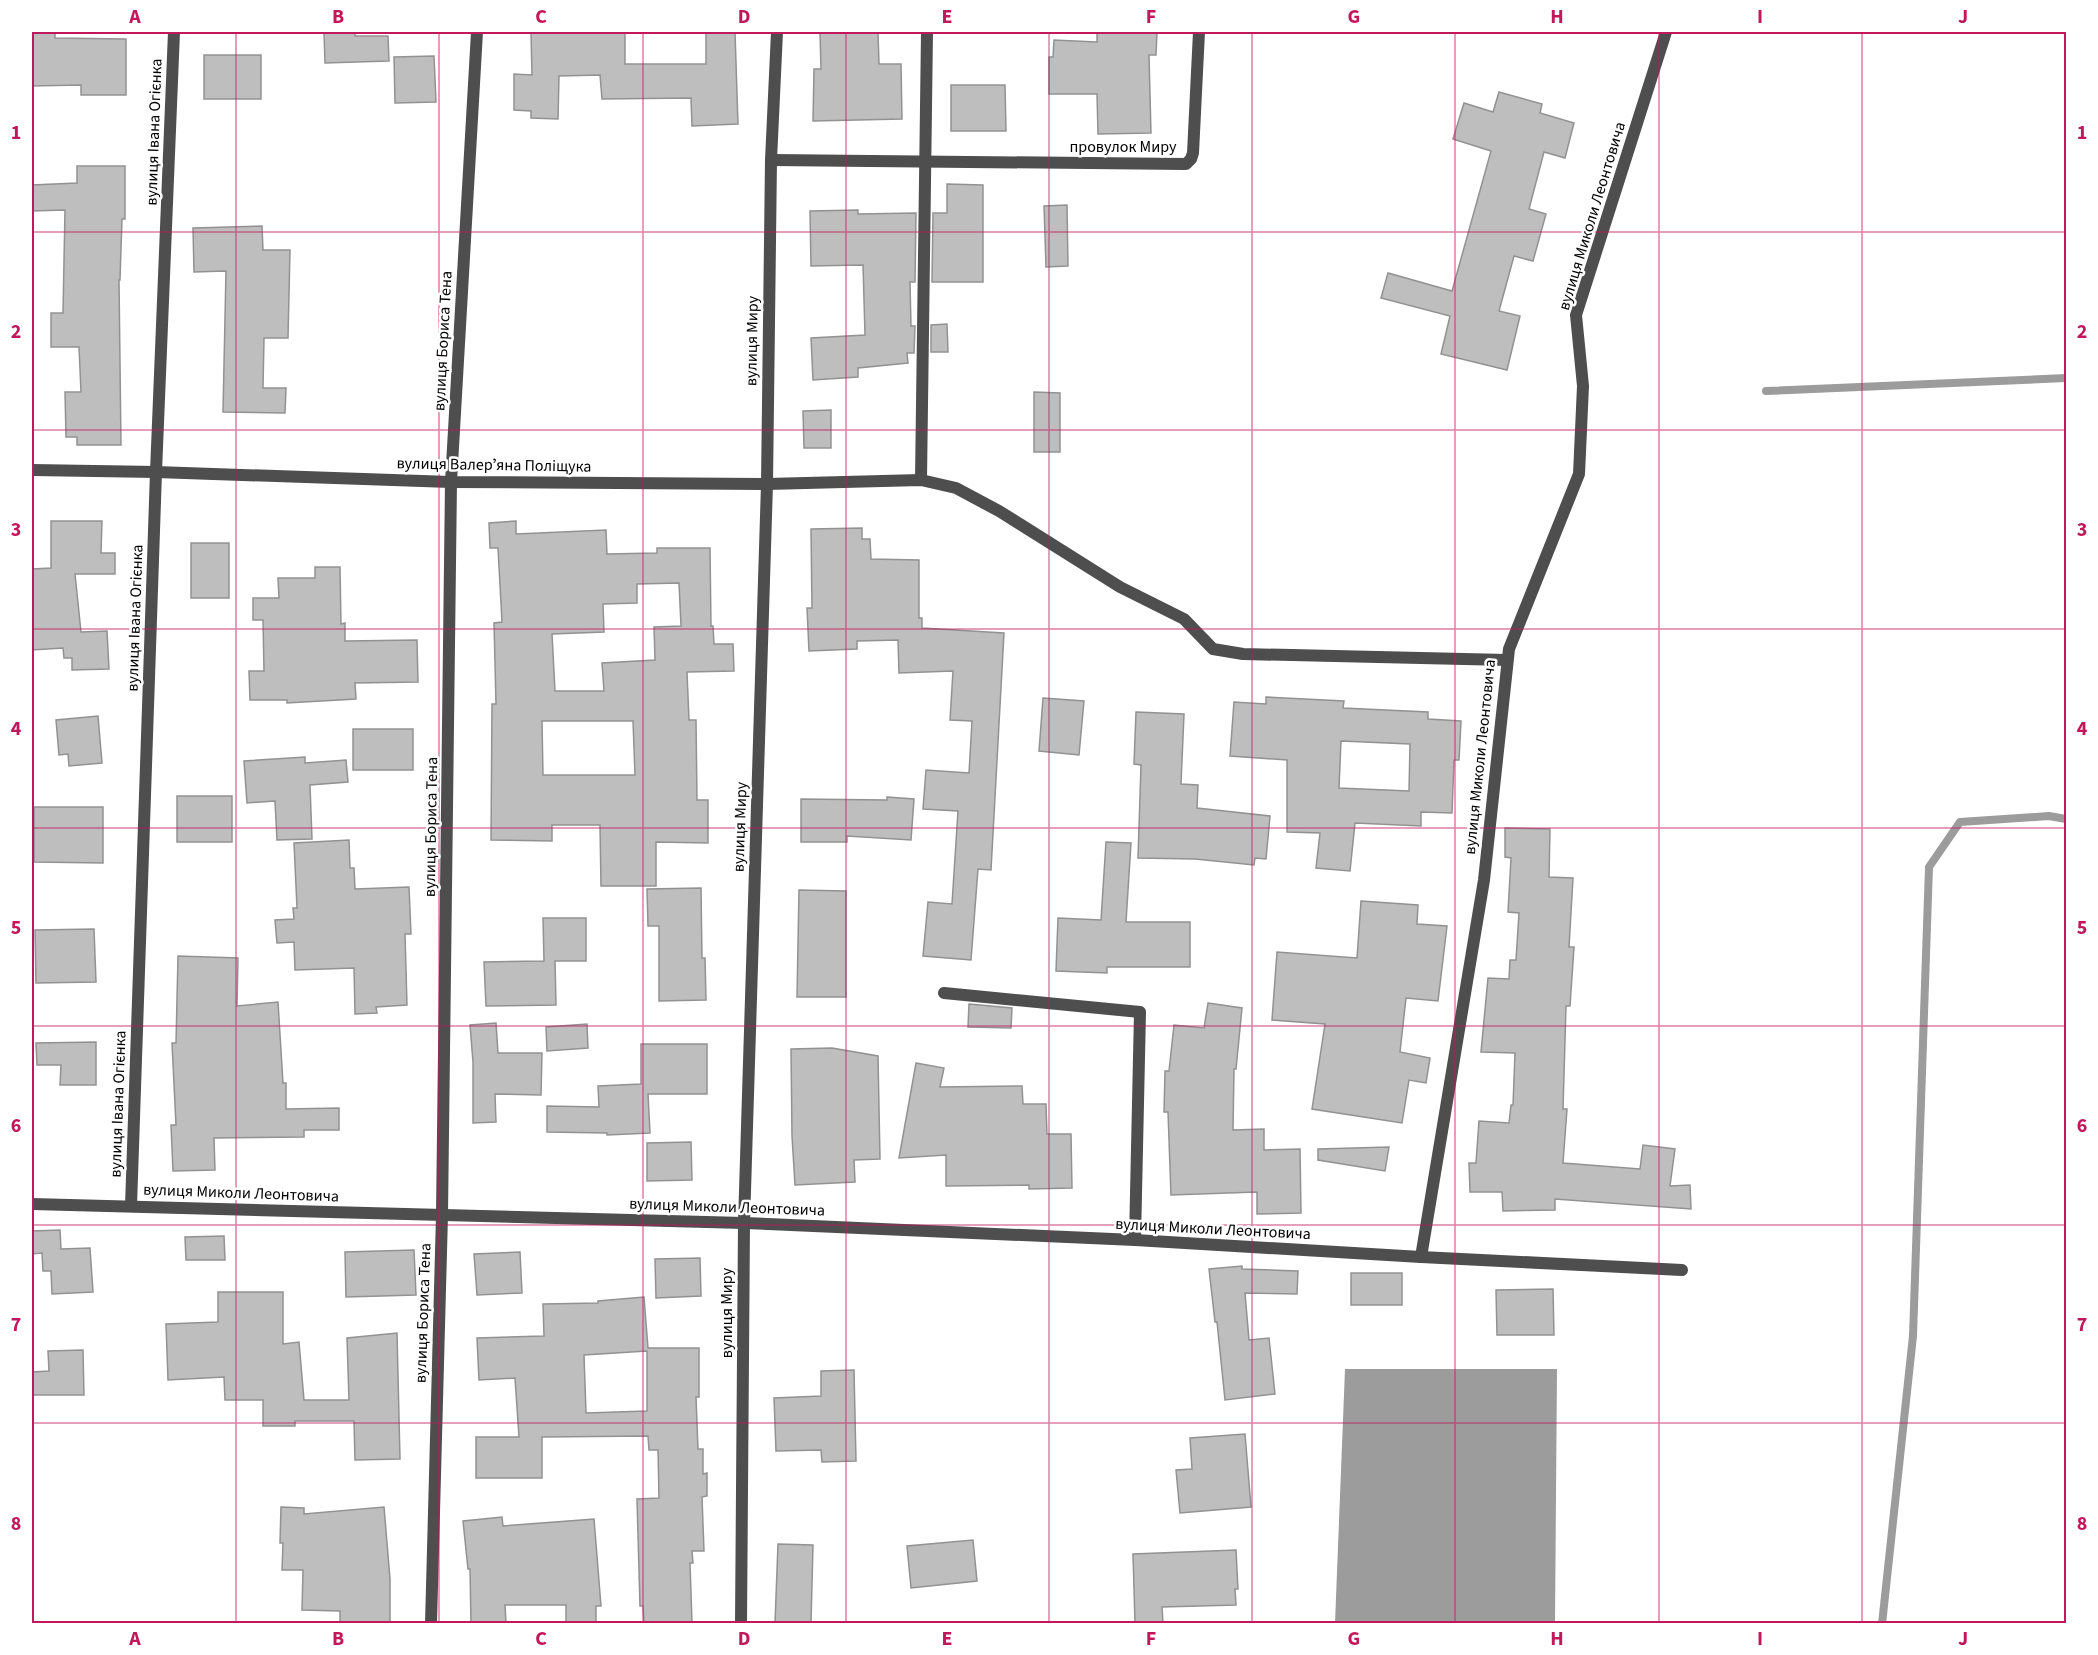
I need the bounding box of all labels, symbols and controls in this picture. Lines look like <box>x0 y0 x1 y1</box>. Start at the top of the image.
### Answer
text: A <box>128 3 141 31</box>
text: B <box>332 3 344 31</box>
text: C <box>535 3 547 31</box>
text: D <box>738 3 750 31</box>
text: E <box>942 3 952 31</box>
text: F <box>1146 3 1156 31</box>
text: G <box>1348 3 1360 31</box>
text: H <box>1550 3 1564 31</box>
text: I <box>1757 3 1763 31</box>
text: J <box>1958 3 1968 31</box>
street label: вулиця Івана Огієнка <box>140 58 168 206</box>
text: 1 <box>11 119 21 147</box>
street label: вулиця Миколи Леонтовича <box>1553 119 1631 313</box>
text: 1 <box>2077 119 2087 147</box>
street label: провулок Миру <box>1069 136 1177 158</box>
street label: вулиця Бориса Тена <box>428 270 458 412</box>
street label: вулиця Миру <box>740 295 764 386</box>
text: 2 <box>11 318 21 346</box>
text: 2 <box>2077 318 2087 346</box>
street label: вулиця Валерʼяна Поліщука <box>396 452 592 478</box>
text: 3 <box>11 516 21 544</box>
text: 3 <box>2077 516 2087 544</box>
street label: вулиця Івана Огієнка <box>121 544 149 692</box>
street label: вулиця Миколи Леонтовича <box>1459 658 1501 856</box>
text: 4 <box>11 715 22 743</box>
text: 4 <box>2077 715 2088 743</box>
street label: вулиця Бориса Тена <box>419 757 443 897</box>
street label: вулиця Миру <box>727 781 753 873</box>
text: 5 <box>11 914 21 942</box>
text: 5 <box>2077 914 2087 942</box>
street label: вулиця Івана Огієнка <box>104 1030 132 1178</box>
text: 6 <box>11 1112 21 1140</box>
text: 6 <box>2077 1112 2087 1140</box>
street label: вулиця Миколи Леонтовича <box>143 1179 339 1207</box>
street label: вулиця Миколи Леонтовича <box>629 1193 825 1221</box>
street label: вулиця Миколи Леонтовича <box>1115 1213 1311 1245</box>
street label: вулиця Бориса Тена <box>410 1243 436 1383</box>
street label: вулиця Миру <box>716 1267 738 1358</box>
text: 7 <box>11 1311 21 1339</box>
text: 7 <box>2077 1311 2087 1339</box>
text: 8 <box>11 1510 21 1538</box>
text: 8 <box>2077 1510 2087 1538</box>
text: A <box>128 1625 141 1653</box>
text: B <box>332 1625 344 1653</box>
text: C <box>535 1625 547 1653</box>
text: D <box>738 1625 750 1653</box>
text: E <box>942 1625 952 1653</box>
text: F <box>1146 1625 1156 1653</box>
text: G <box>1348 1625 1360 1653</box>
text: H <box>1550 1625 1564 1653</box>
text: I <box>1757 1625 1763 1653</box>
text: J <box>1958 1625 1968 1653</box>

